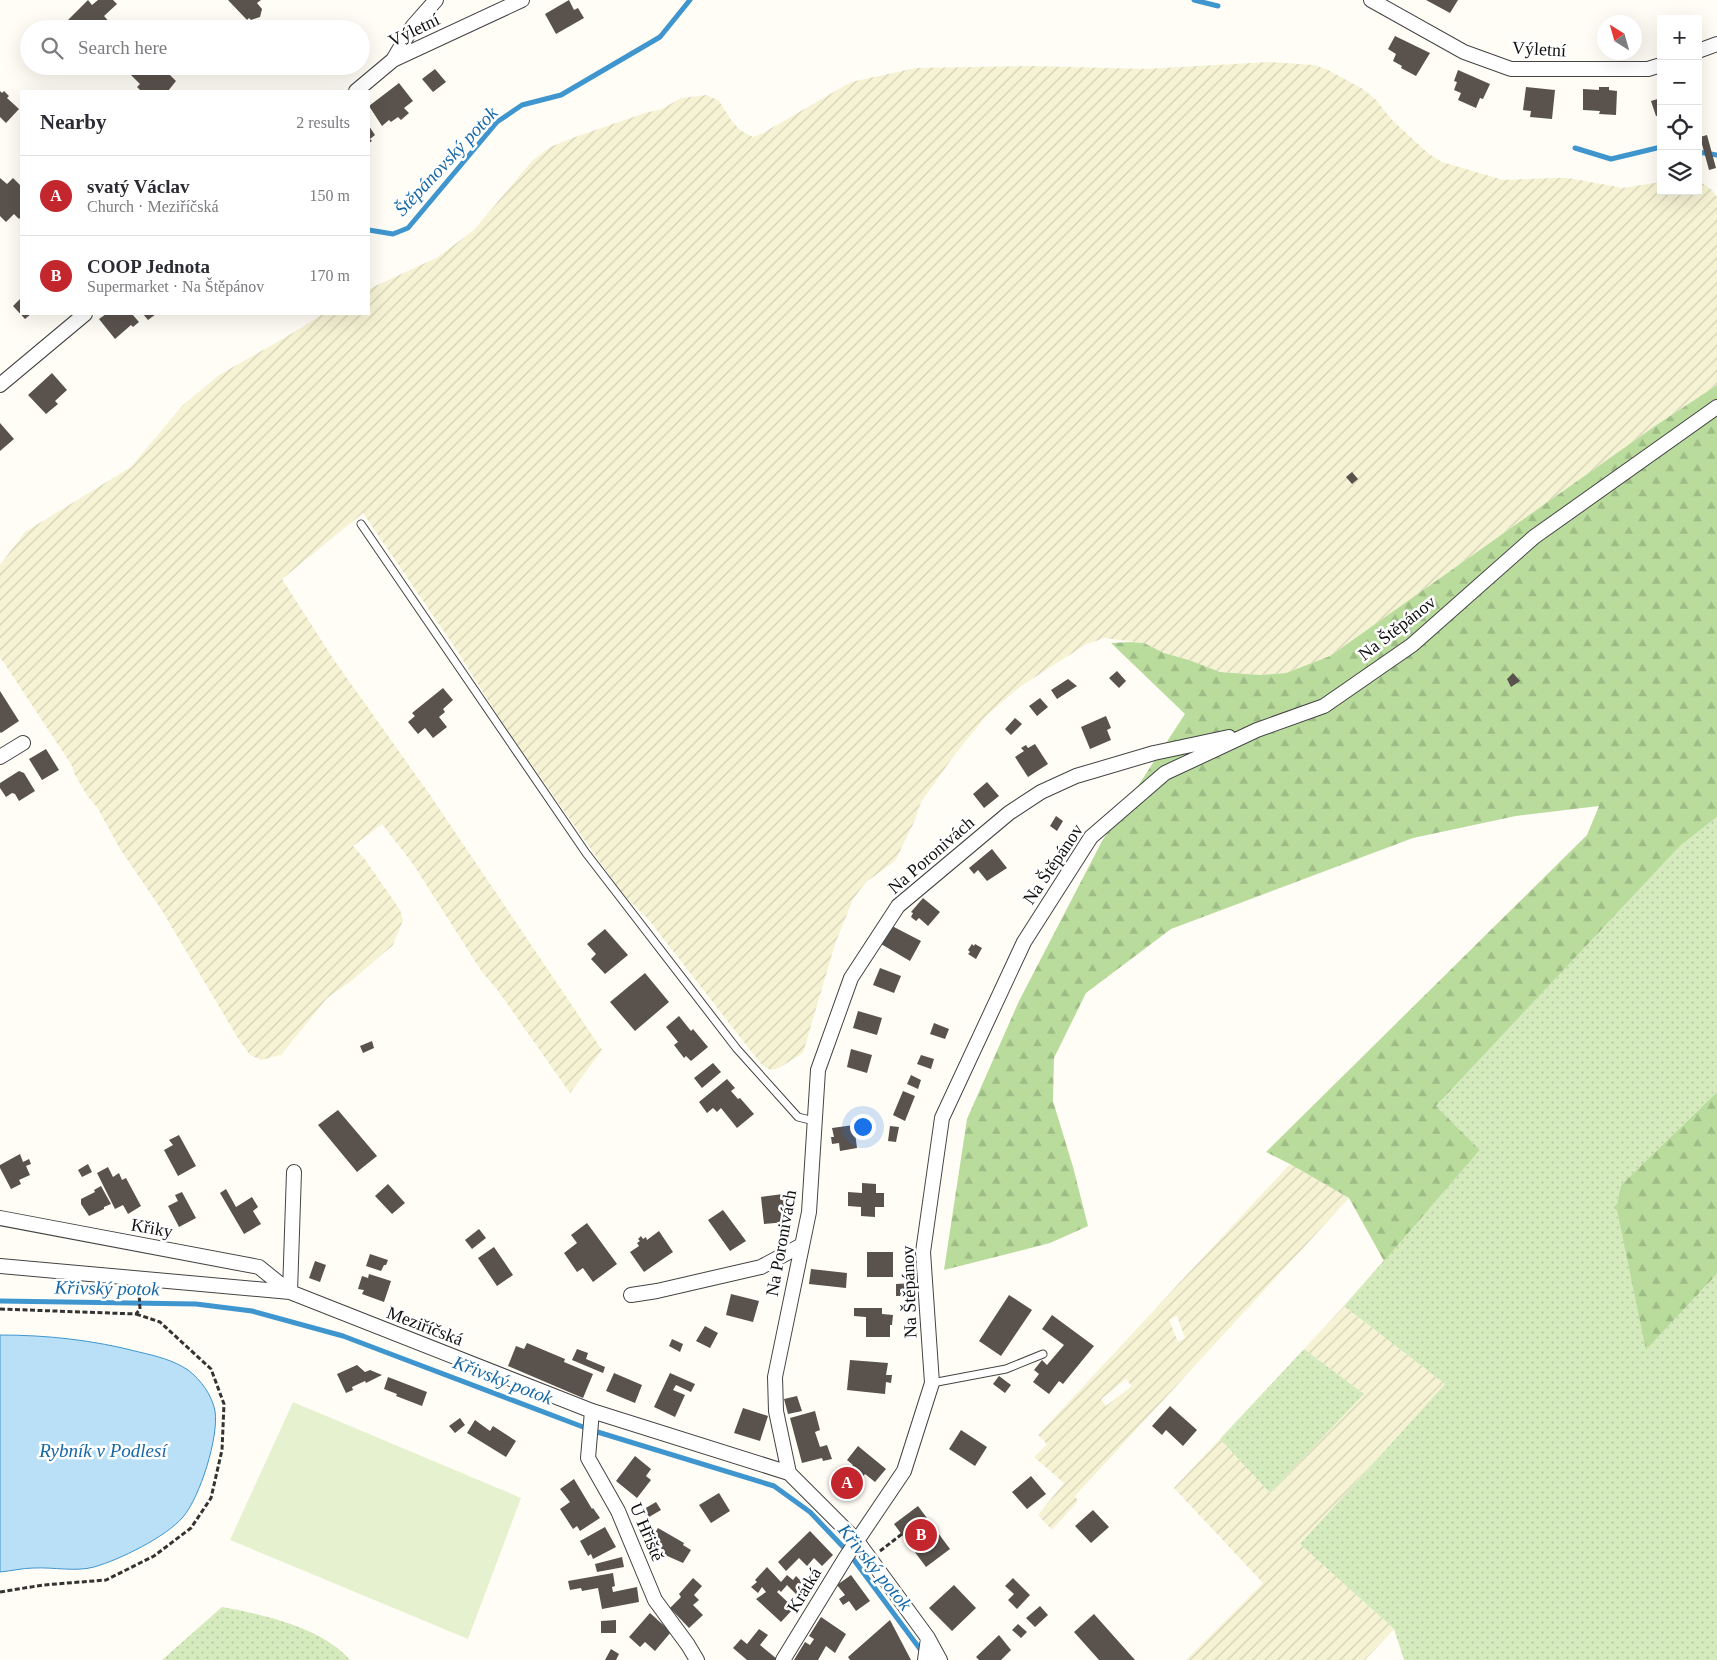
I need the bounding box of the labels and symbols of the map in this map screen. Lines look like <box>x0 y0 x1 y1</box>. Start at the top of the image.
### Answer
street label: Výletní <box>385 9 443 51</box>
north arrow <box>1597 15 1642 60</box>
street label: Výletní <box>1512 38 1566 60</box>
water label: Štěpánovský potok <box>390 102 502 220</box>
street label: Na Štěpánov <box>1354 591 1440 664</box>
street label: Na Poronivách <box>884 812 978 898</box>
street label: Na Štěpánov <box>1018 820 1087 908</box>
your location <box>850 1114 876 1140</box>
street label: Na Poronivách <box>762 1188 800 1298</box>
street label: Křiky <box>130 1215 174 1241</box>
street label: Na Štěpánov <box>896 1245 921 1339</box>
water label: Křivský potok <box>53 1277 160 1299</box>
street label: Meziříčská <box>384 1302 466 1350</box>
water label: Křivský potok <box>449 1351 556 1409</box>
water label: Rybník v Podlesí <box>38 1440 168 1461</box>
pin: A <box>831 1464 863 1502</box>
street label: U Hřiště <box>626 1500 668 1564</box>
pin: B <box>905 1516 937 1554</box>
water label: Křivský potok <box>833 1519 917 1615</box>
street label: Krátká <box>783 1564 825 1616</box>

